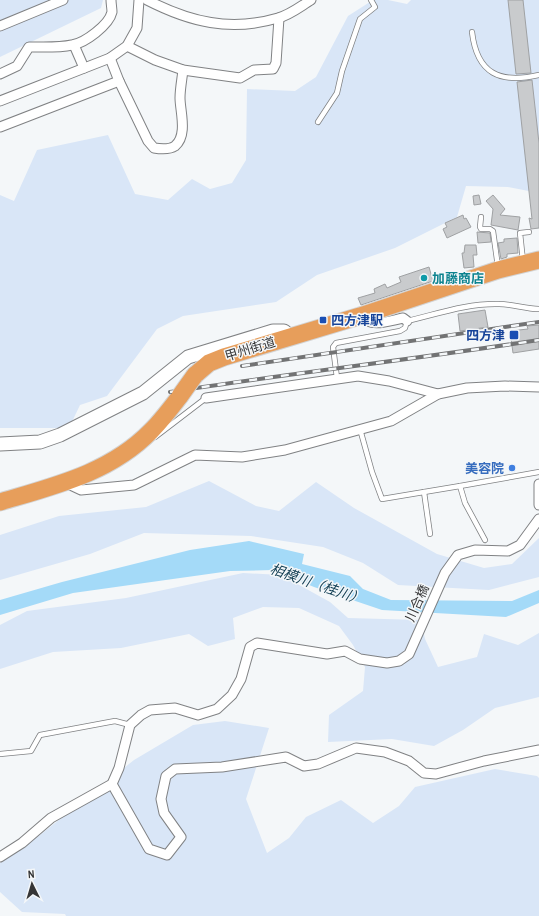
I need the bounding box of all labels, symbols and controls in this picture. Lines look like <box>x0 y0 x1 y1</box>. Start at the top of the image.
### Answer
place label: 加藤商店 <box>432 270 484 287</box>
marker: 加藤商店 <box>419 273 429 283</box>
place label: 四方津駅 <box>331 312 383 329</box>
marker: 四方津駅 <box>318 315 328 325</box>
place label: 四方津 <box>466 327 505 344</box>
marker: 四方津 <box>508 329 520 341</box>
street label: 甲州街道 <box>223 333 277 365</box>
place label: 美容院 <box>465 460 504 477</box>
marker: 美容院 <box>507 463 517 473</box>
water label: 相模川（桂川） <box>268 560 366 608</box>
street label: 川合橋 <box>401 582 433 624</box>
north arrow <box>12 864 52 904</box>
text: N <box>27 867 35 881</box>

